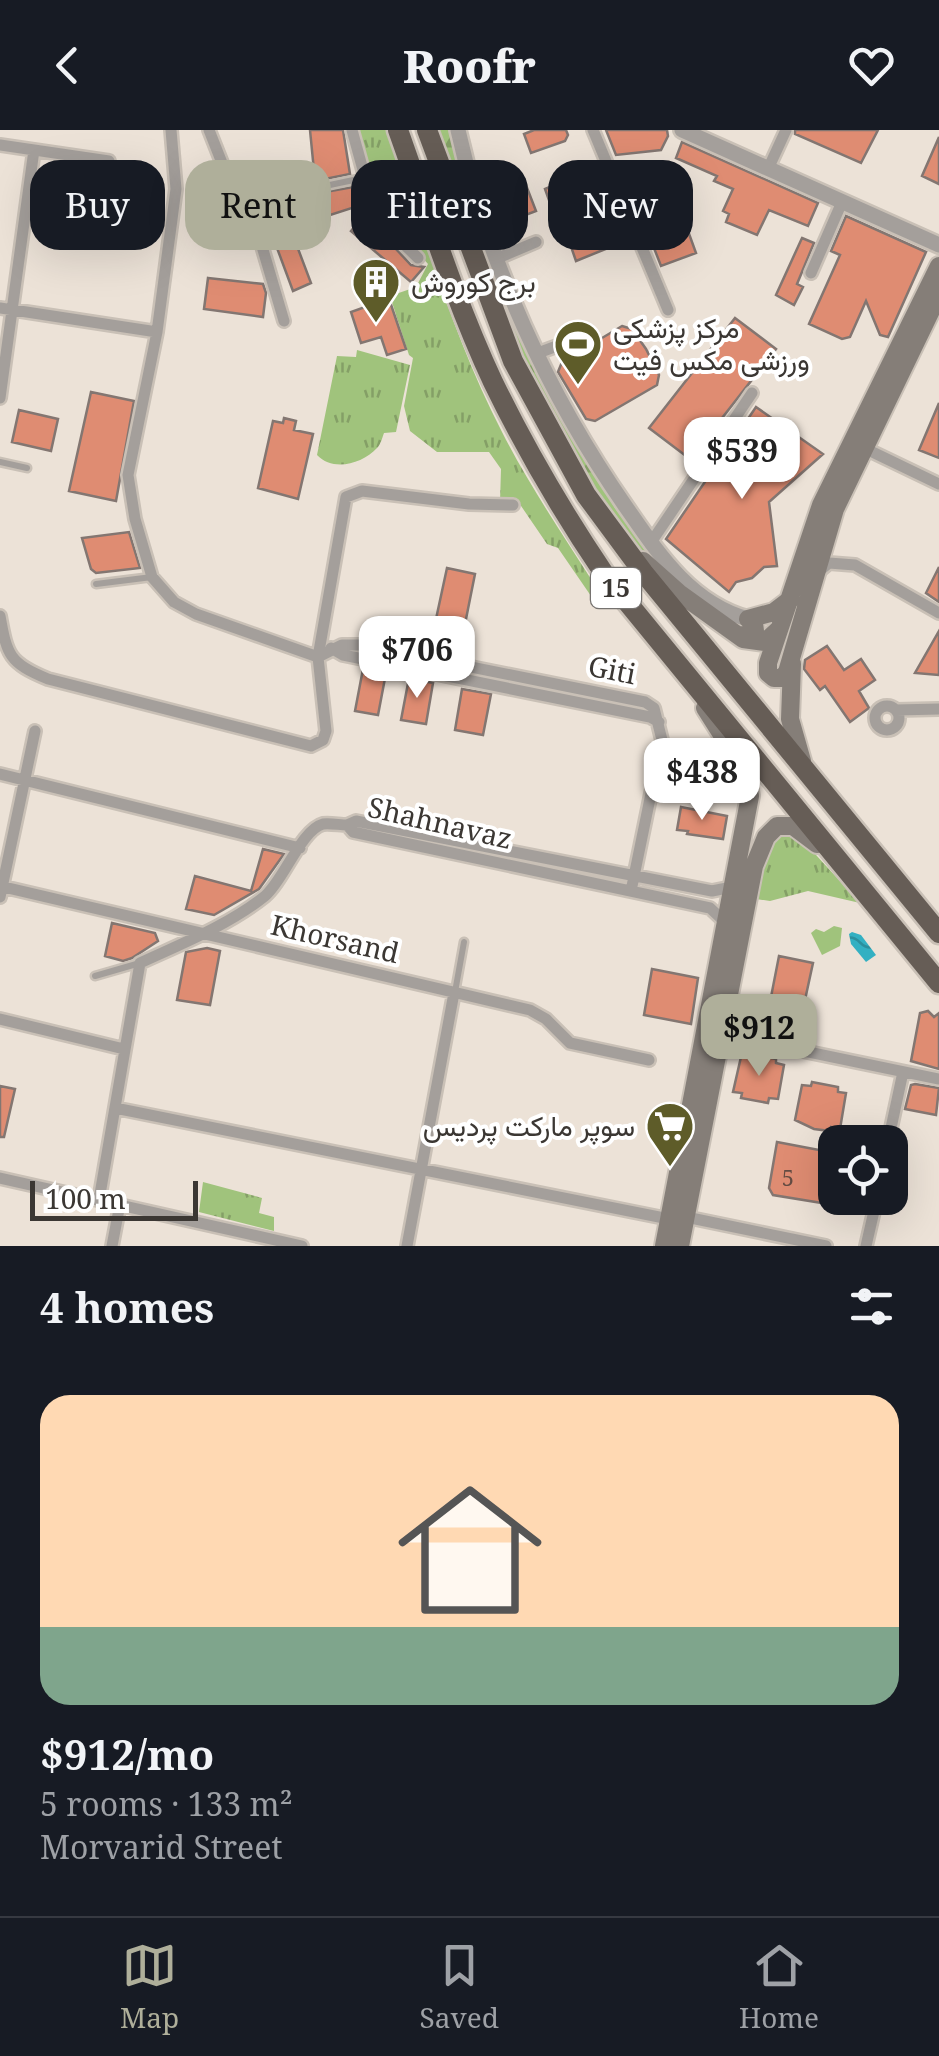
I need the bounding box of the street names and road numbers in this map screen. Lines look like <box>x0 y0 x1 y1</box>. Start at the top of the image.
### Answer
road number: 15 <box>591 568 641 608</box>
street label: Giti <box>585 646 639 692</box>
street label: Shahnavaz <box>364 787 516 857</box>
street label: Khorsand <box>267 905 403 971</box>

